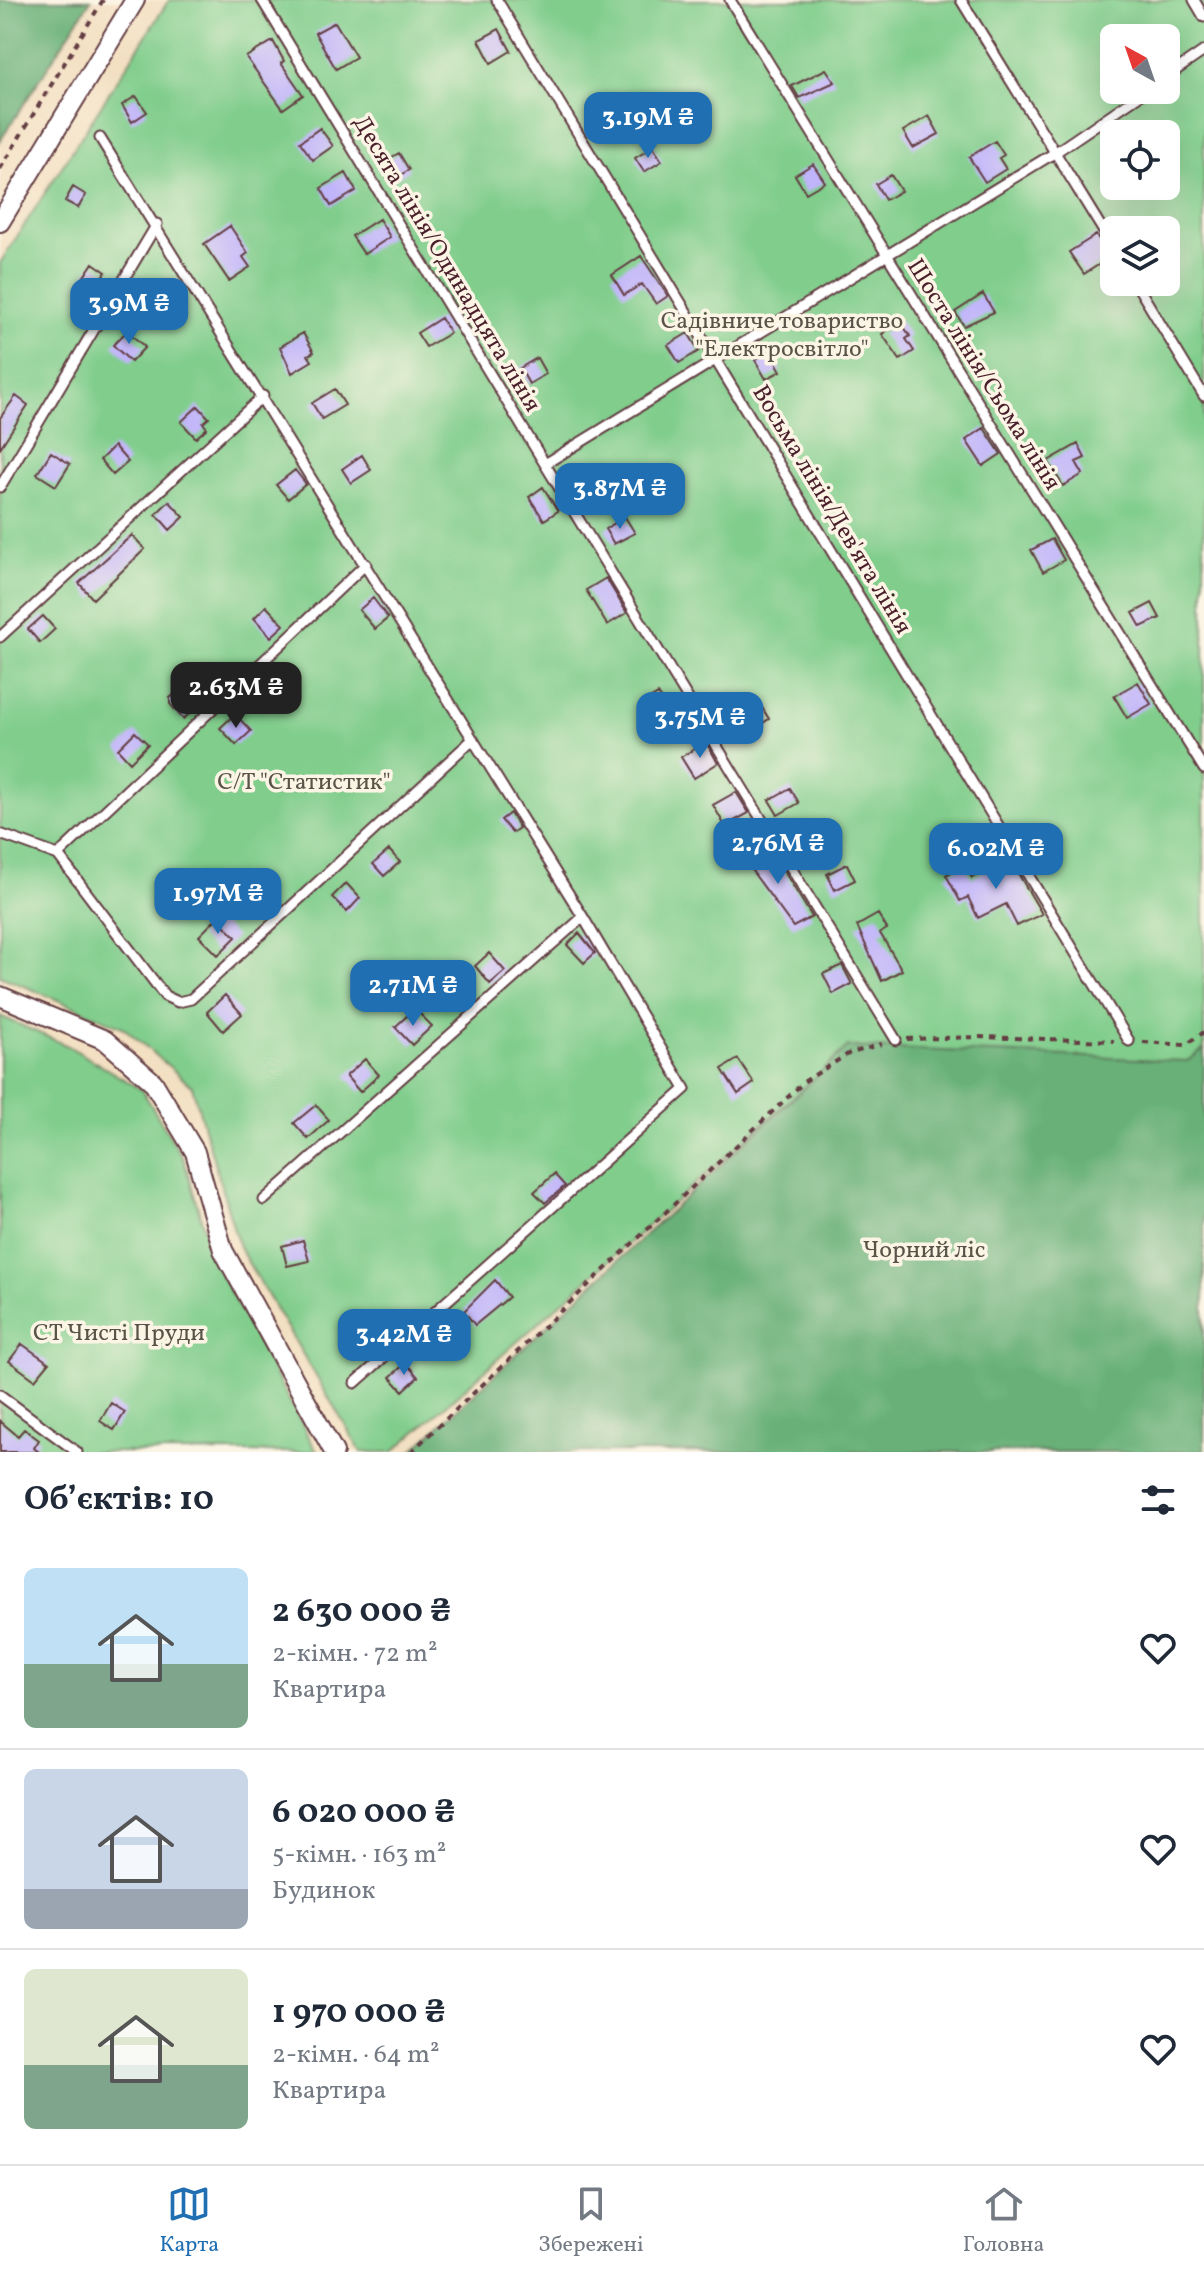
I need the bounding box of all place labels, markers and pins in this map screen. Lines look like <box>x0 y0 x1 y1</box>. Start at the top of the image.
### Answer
pin: 3.19M ₴ <box>574 92 722 160</box>
pin: 3.9M ₴ <box>64 278 194 346</box>
pin: 3.87M ₴ <box>546 463 694 531</box>
pin: 2.63M ₴ <box>162 662 310 730</box>
pin: 3.75M ₴ <box>626 692 774 760</box>
pin: 2.76M ₴ <box>704 818 852 886</box>
pin: 6.02M ₴ <box>922 823 1070 891</box>
pin: 1.97M ₴ <box>144 868 292 936</box>
pin: 2.71M ₴ <box>339 960 487 1028</box>
pin: 3.42M ₴ <box>330 1309 478 1377</box>

